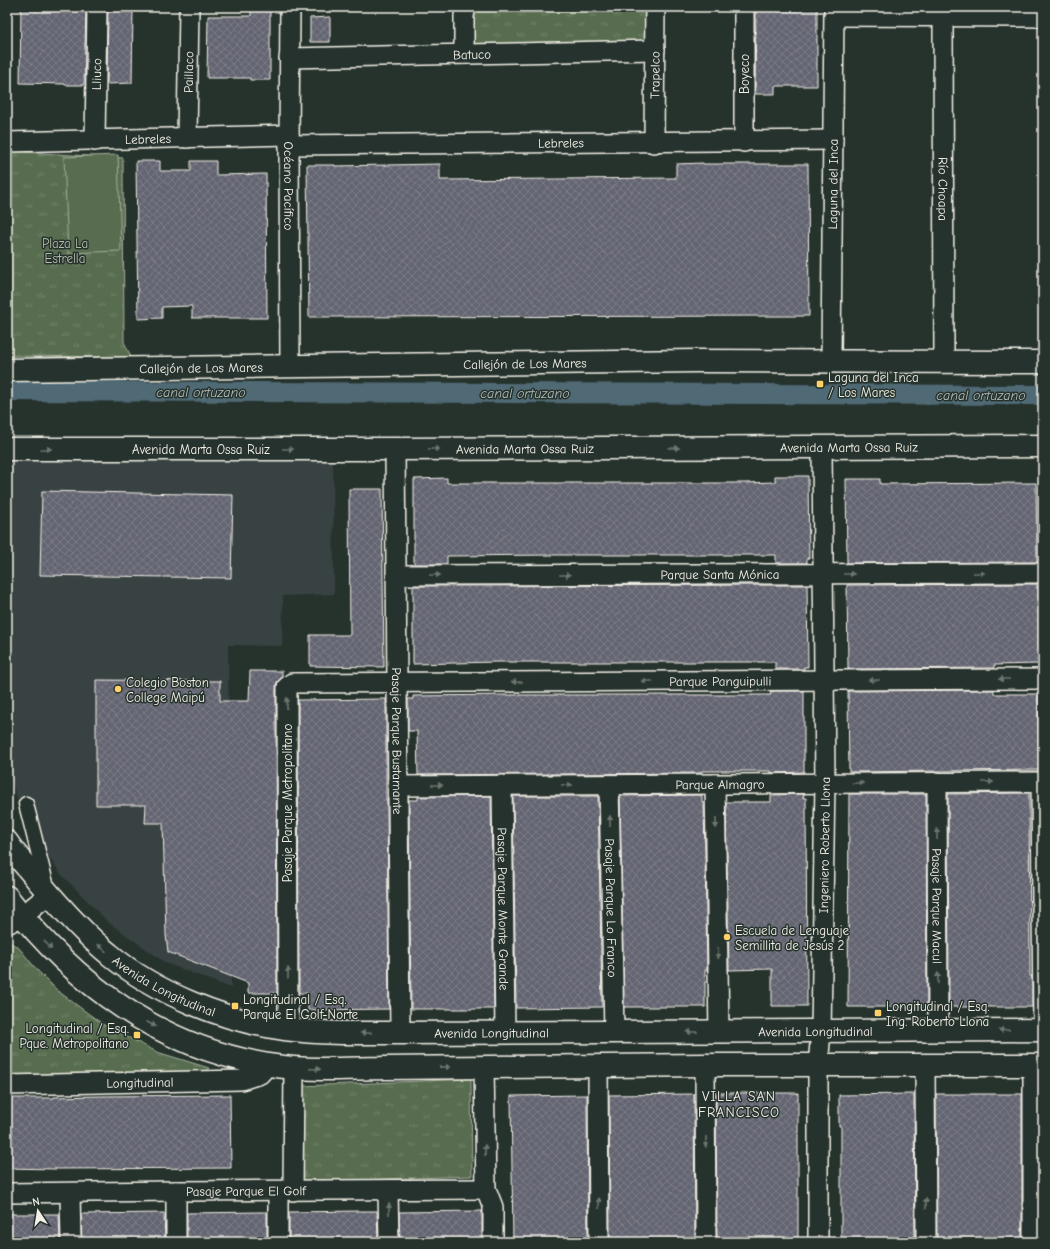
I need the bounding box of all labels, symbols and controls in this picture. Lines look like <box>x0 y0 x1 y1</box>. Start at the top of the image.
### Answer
street label: Batuco <box>453 46 491 62</box>
street label: Paillaco <box>180 51 196 93</box>
street label: Trapelco <box>647 51 662 99</box>
street label: Boyeco <box>737 54 752 94</box>
street label: Lliuco <box>88 58 104 90</box>
street label: Lebreles <box>125 130 171 147</box>
street label: Lebreles <box>538 135 584 150</box>
street label: Laguna del Inca <box>825 139 840 229</box>
street label: Océano Pacífico <box>281 142 297 231</box>
street label: Río Choapa <box>936 157 951 221</box>
park label: Plaza La Estrella <box>42 236 88 266</box>
street label: Callejón de Los Mares <box>463 355 587 372</box>
street label: Callejón de Los Mares <box>139 359 263 376</box>
place label: Laguna del Inca / Los Mares <box>828 370 919 400</box>
marker: Laguna del Inca / Los Mares <box>815 379 825 389</box>
water label: canal ortuzano <box>156 384 246 401</box>
water label: canal ortuzano <box>480 385 570 402</box>
water label: canal ortuzano <box>936 387 1026 404</box>
street label: Avenida Marta Ossa Ruiz <box>780 439 918 455</box>
street label: Avenida Marta Ossa Ruiz <box>456 441 594 456</box>
street label: Avenida Marta Ossa Ruiz <box>132 442 270 457</box>
one-way arrow <box>668 445 681 451</box>
one-way arrow <box>40 446 53 452</box>
one-way arrow <box>282 446 295 452</box>
one-way arrow <box>428 446 441 452</box>
street label: Parque Santa Mónica <box>660 566 780 582</box>
one-way arrow <box>973 570 986 576</box>
one-way arrow <box>843 571 856 577</box>
one-way arrow <box>429 572 442 578</box>
one-way arrow <box>559 572 572 578</box>
street label: Pasaje Parque Bustamante <box>389 667 406 815</box>
street label: Parque Panguipulli <box>669 673 771 688</box>
place label: Colegio Boston College Maipú <box>126 675 209 705</box>
one-way arrow <box>997 676 1010 682</box>
one-way arrow <box>867 677 880 683</box>
one-way arrow <box>640 678 653 684</box>
one-way arrow <box>510 679 523 685</box>
marker: Colegio Boston College Maipú <box>113 684 123 694</box>
one-way arrow <box>284 696 290 709</box>
street label: Pasaje Parque Metropolitano <box>280 724 295 882</box>
street label: Parque Almagro <box>675 776 765 792</box>
street label: Ingeniero Roberto Llona <box>815 777 833 913</box>
one-way arrow <box>982 779 995 785</box>
one-way arrow <box>852 780 865 786</box>
one-way arrow <box>431 782 443 789</box>
one-way arrow <box>561 782 574 788</box>
one-way arrow <box>606 815 613 827</box>
one-way arrow <box>713 817 719 830</box>
street label: Pasaje Parque Monte Grande <box>495 827 512 991</box>
one-way arrow <box>934 827 940 840</box>
street label: Pasaje Parque Lo Franco <box>603 838 620 978</box>
street label: Pasaje Parque Macul <box>930 848 945 964</box>
place label: Escuela de Lenguaje Semillita de Jesús 2 <box>735 923 850 953</box>
marker: Escuela de Lenguaje Semillita de Jesús 2 <box>722 932 732 942</box>
one-way arrow <box>43 941 53 950</box>
one-way arrow <box>97 943 107 952</box>
one-way arrow <box>715 947 721 960</box>
street label: Avenida Longitudinal <box>110 952 218 1019</box>
one-way arrow <box>285 966 291 979</box>
one-way arrow <box>935 971 941 984</box>
place label: Longitudinal / Esq. Parque El Golf-Norte <box>243 992 359 1022</box>
place label: Longitudinal / Esq. Ing. Roberto Llona <box>886 999 989 1029</box>
marker: Longitudinal / Esq. Parque El Golf-Norte <box>230 1001 240 1011</box>
marker: Longitudinal / Esq. Ing. Roberto Llona <box>873 1008 883 1018</box>
place label: Longitudinal / Esq. Pque. Metropolitano <box>19 1021 129 1051</box>
one-way arrow <box>145 1021 156 1027</box>
street label: Avenida Longitudinal <box>758 1023 873 1039</box>
street label: Avenida Longitudinal <box>434 1025 549 1040</box>
one-way arrow <box>997 1027 1010 1033</box>
one-way arrow <box>685 1029 698 1035</box>
marker: Longitudinal / Esq. Pque. Metropolitano <box>132 1030 142 1040</box>
one-way arrow <box>359 1030 372 1036</box>
one-way arrow <box>439 1064 452 1070</box>
one-way arrow <box>309 1065 321 1072</box>
street label: Longitudinal <box>106 1074 174 1090</box>
district label: VILLA SAN FRANCISCO <box>698 1088 780 1121</box>
one-way arrow <box>703 1136 709 1149</box>
one-way arrow <box>482 1143 488 1156</box>
street label: Pasaje Parque El Golf <box>186 1183 307 1198</box>
north arrow <box>18 1191 58 1231</box>
text: N <box>31 1195 41 1209</box>
one-way arrow <box>596 1196 602 1209</box>
one-way arrow <box>922 1197 929 1209</box>
one-way arrow <box>386 1202 392 1215</box>

